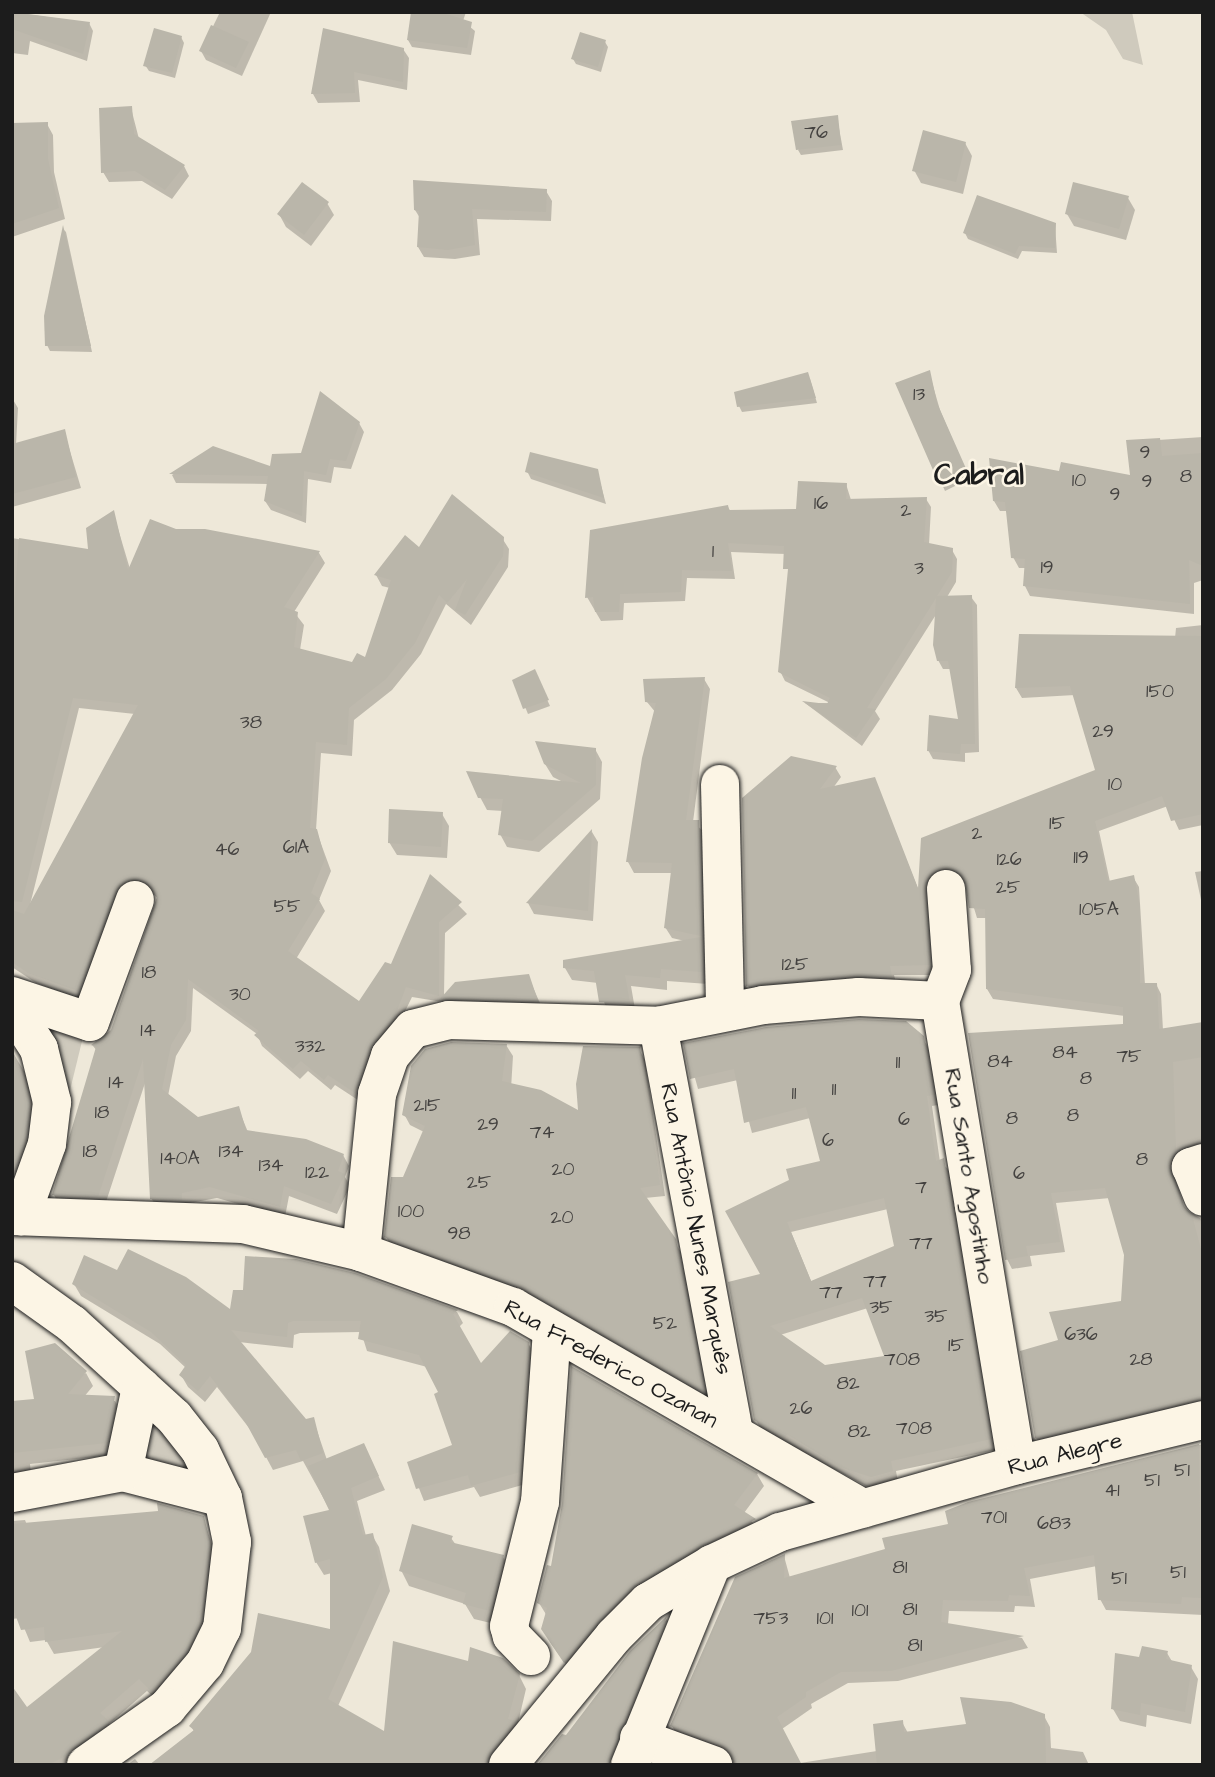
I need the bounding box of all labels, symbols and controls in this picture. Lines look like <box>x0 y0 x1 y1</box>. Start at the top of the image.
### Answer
house number: 76 <box>804 122 828 144</box>
house number: 13 <box>913 384 925 406</box>
house number: 9 <box>1140 442 1150 464</box>
district label: Cabral <box>934 457 1024 493</box>
house number: 8 <box>1180 466 1192 488</box>
house number: 10 <box>1072 470 1086 492</box>
house number: 9 <box>1142 471 1152 493</box>
house number: 9 <box>1110 484 1120 506</box>
house number: 16 <box>814 493 828 515</box>
house number: 2 <box>901 500 911 522</box>
house number: 1 <box>712 541 714 563</box>
house number: 19 <box>1040 557 1054 579</box>
house number: 3 <box>914 558 924 580</box>
house number: 150 <box>1146 681 1174 703</box>
house number: 38 <box>240 712 262 734</box>
house number: 29 <box>1092 721 1114 743</box>
house number: 10 <box>1108 774 1122 796</box>
house number: 15 <box>1049 813 1065 835</box>
house number: 2 <box>972 823 982 845</box>
house number: 61A <box>283 837 309 859</box>
house number: 46 <box>215 839 239 861</box>
house number: 119 <box>1073 847 1089 869</box>
house number: 126 <box>996 849 1022 871</box>
house number: 25 <box>996 877 1020 899</box>
house number: 55 <box>274 896 300 918</box>
house number: 105A <box>1079 899 1119 921</box>
house number: 125 <box>782 954 808 976</box>
house number: 18 <box>142 962 156 984</box>
house number: 30 <box>229 984 251 1006</box>
house number: 14 <box>140 1020 156 1042</box>
house number: 332 <box>295 1036 325 1058</box>
house number: 84 <box>1052 1042 1078 1064</box>
house number: 75 <box>1116 1046 1142 1068</box>
house number: 84 <box>987 1051 1013 1073</box>
house number: 11 <box>896 1052 900 1074</box>
street label: Rua Santo Agostinho <box>938 1066 1000 1286</box>
house number: 8 <box>1080 1068 1092 1090</box>
house number: 14 <box>108 1072 124 1094</box>
house number: 11 <box>832 1079 836 1101</box>
street label: Rua Antônio Nunes Marquês <box>654 1081 738 1377</box>
house number: 11 <box>792 1083 796 1105</box>
house number: 215 <box>414 1095 440 1117</box>
house number: 18 <box>95 1102 109 1124</box>
house number: 8 <box>1067 1105 1079 1127</box>
house number: 8 <box>1006 1108 1018 1130</box>
house number: 6 <box>898 1109 910 1131</box>
house number: 29 <box>477 1114 499 1136</box>
house number: 74 <box>530 1122 554 1144</box>
house number: 6 <box>822 1130 834 1152</box>
house number: 18 <box>83 1141 97 1163</box>
house number: 134 <box>218 1141 244 1163</box>
house number: 140A <box>160 1148 200 1170</box>
house number: 8 <box>1136 1149 1148 1171</box>
house number: 134 <box>258 1155 284 1177</box>
house number: 20 <box>552 1159 574 1181</box>
house number: 122 <box>305 1162 329 1184</box>
house number: 6 <box>1013 1163 1025 1185</box>
house number: 25 <box>467 1172 491 1194</box>
house number: 7 <box>915 1177 927 1199</box>
house number: 100 <box>398 1201 424 1223</box>
house number: 20 <box>551 1207 573 1229</box>
house number: 98 <box>447 1223 471 1245</box>
house number: 77 <box>909 1233 933 1255</box>
house number: 77 <box>863 1271 887 1293</box>
house number: 77 <box>819 1282 843 1304</box>
street label: Rua Frederico Ozanan <box>499 1294 723 1434</box>
house number: 35 <box>869 1297 893 1319</box>
house number: 35 <box>924 1306 948 1328</box>
house number: 52 <box>653 1313 677 1335</box>
house number: 636 <box>1064 1324 1098 1346</box>
house number: 15 <box>948 1335 964 1357</box>
house number: 708 <box>884 1349 920 1371</box>
house number: 28 <box>1129 1349 1153 1371</box>
house number: 82 <box>836 1373 860 1395</box>
house number: 26 <box>790 1398 812 1420</box>
house number: 708 <box>896 1418 932 1440</box>
house number: 82 <box>847 1421 871 1443</box>
street label: Rua Alegre <box>1005 1426 1125 1482</box>
house number: 51 <box>1174 1460 1190 1482</box>
house number: 51 <box>1144 1470 1160 1492</box>
house number: 41 <box>1104 1480 1120 1502</box>
house number: 701 <box>981 1507 1007 1529</box>
house number: 683 <box>1037 1513 1071 1535</box>
house number: 81 <box>893 1557 907 1579</box>
house number: 51 <box>1170 1562 1186 1584</box>
house number: 51 <box>1111 1568 1127 1590</box>
house number: 81 <box>903 1599 917 1621</box>
house number: 101 <box>852 1600 868 1622</box>
house number: 753 <box>754 1608 788 1630</box>
house number: 101 <box>817 1608 833 1630</box>
house number: 81 <box>908 1635 922 1657</box>

